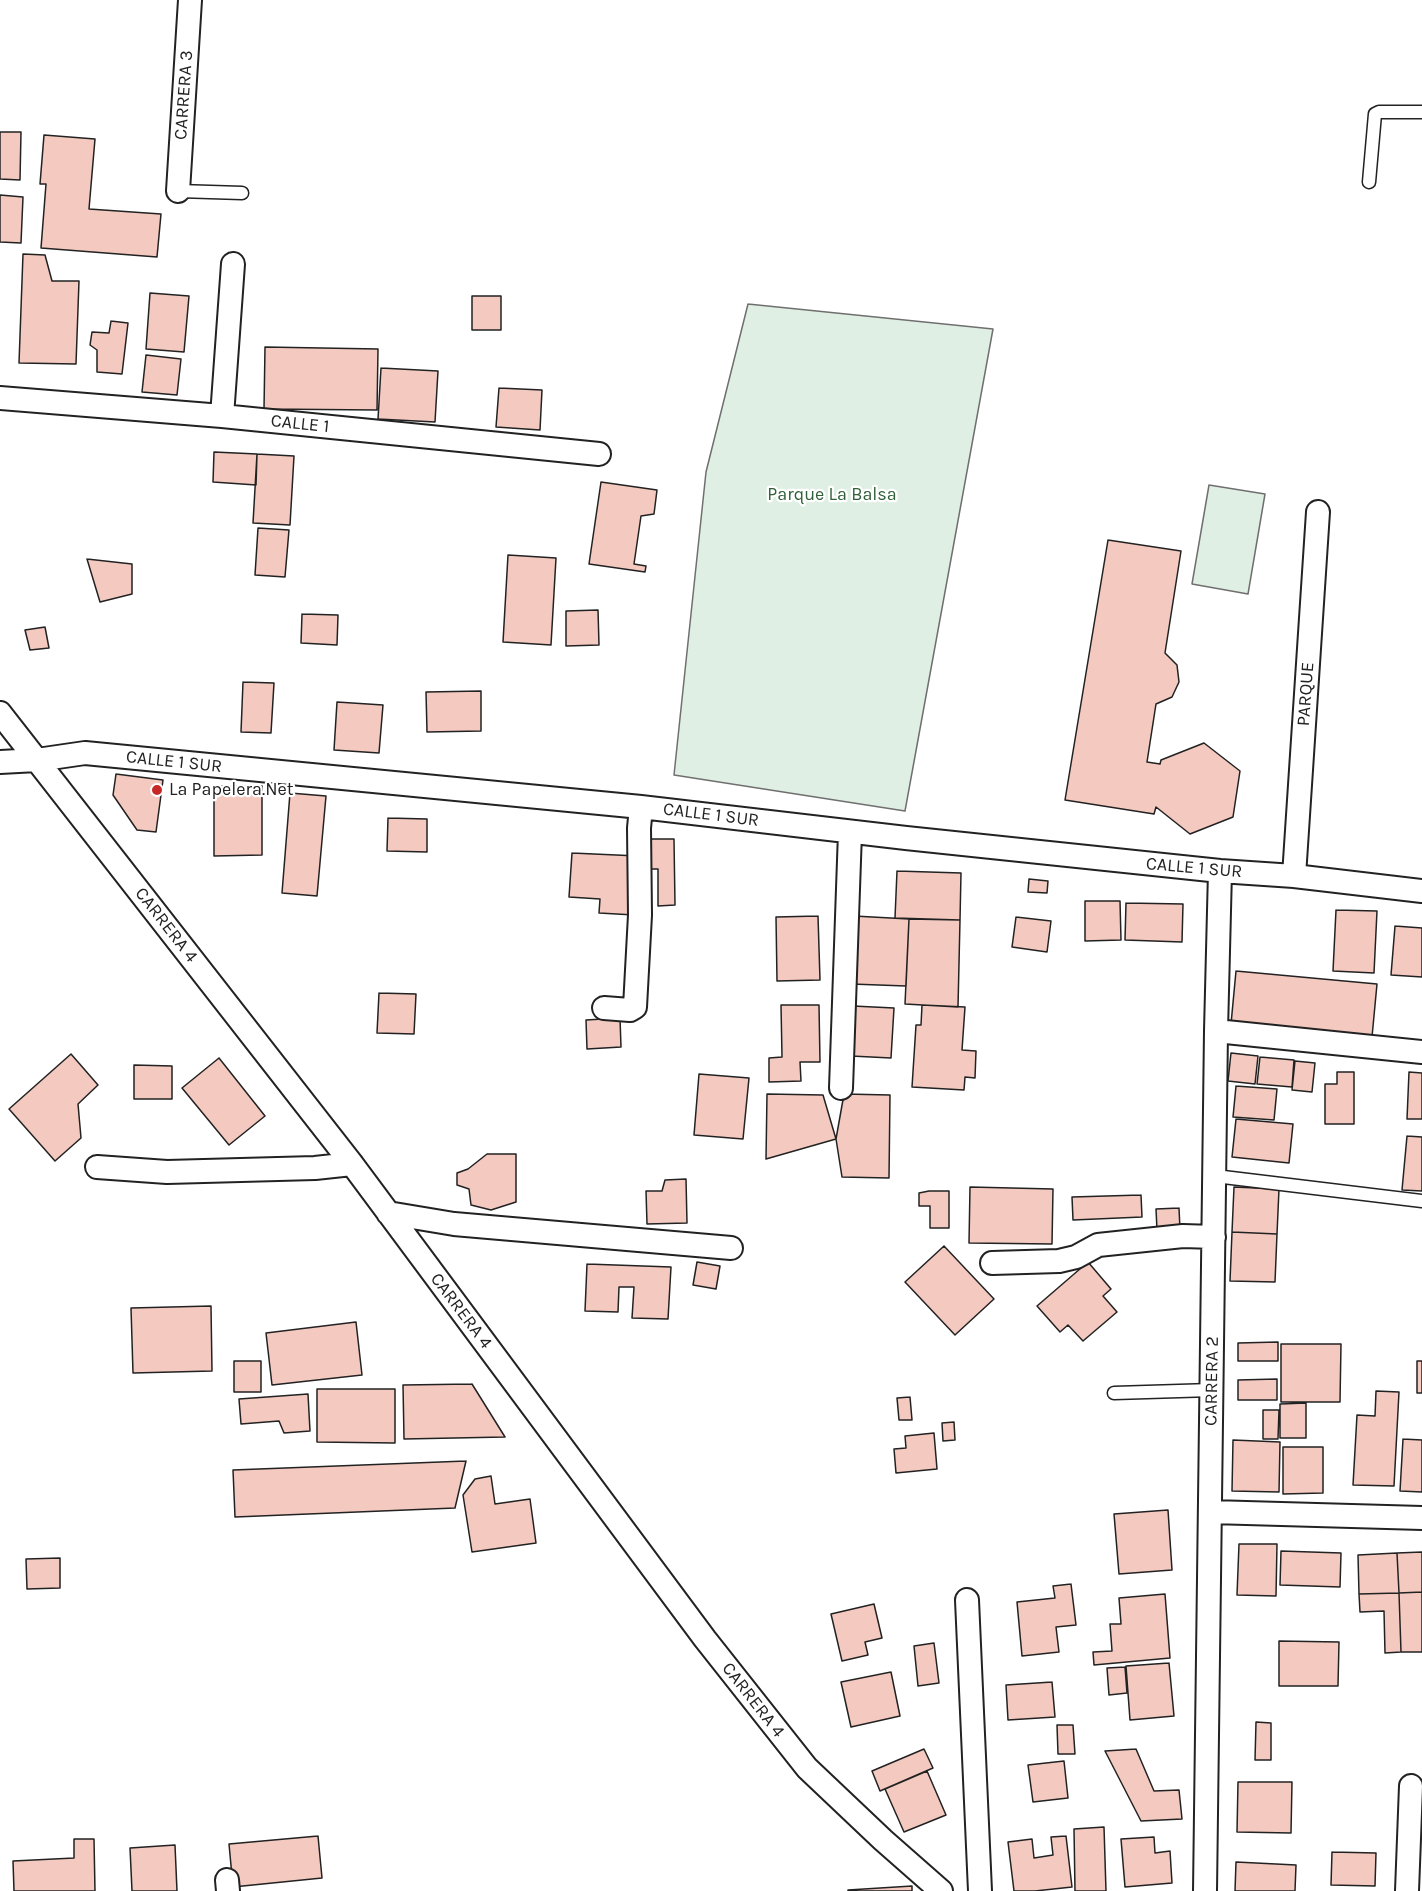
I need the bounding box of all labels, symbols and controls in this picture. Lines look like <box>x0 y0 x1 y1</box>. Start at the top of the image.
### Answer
street label: CARRERA 3 <box>170 49 198 141</box>
street label: CALLE 1 <box>270 410 330 438</box>
park label: Parque La Balsa <box>767 484 897 506</box>
street label: PARQUE <box>1293 661 1319 727</box>
street label: CALLE 1 SUR <box>125 746 223 778</box>
place label: La Papelera.Net <box>169 779 293 801</box>
marker: La Papelera.Net <box>150 783 164 797</box>
street label: CALLE 1 SUR <box>662 798 760 832</box>
street label: CALLE 1 SUR <box>1145 853 1243 883</box>
street label: CARRERA 4 <box>130 883 202 967</box>
street label: CARRERA 4 <box>426 1269 496 1353</box>
street label: CARRERA 2 <box>1200 1336 1224 1426</box>
street label: CARRERA 4 <box>717 1658 789 1742</box>

